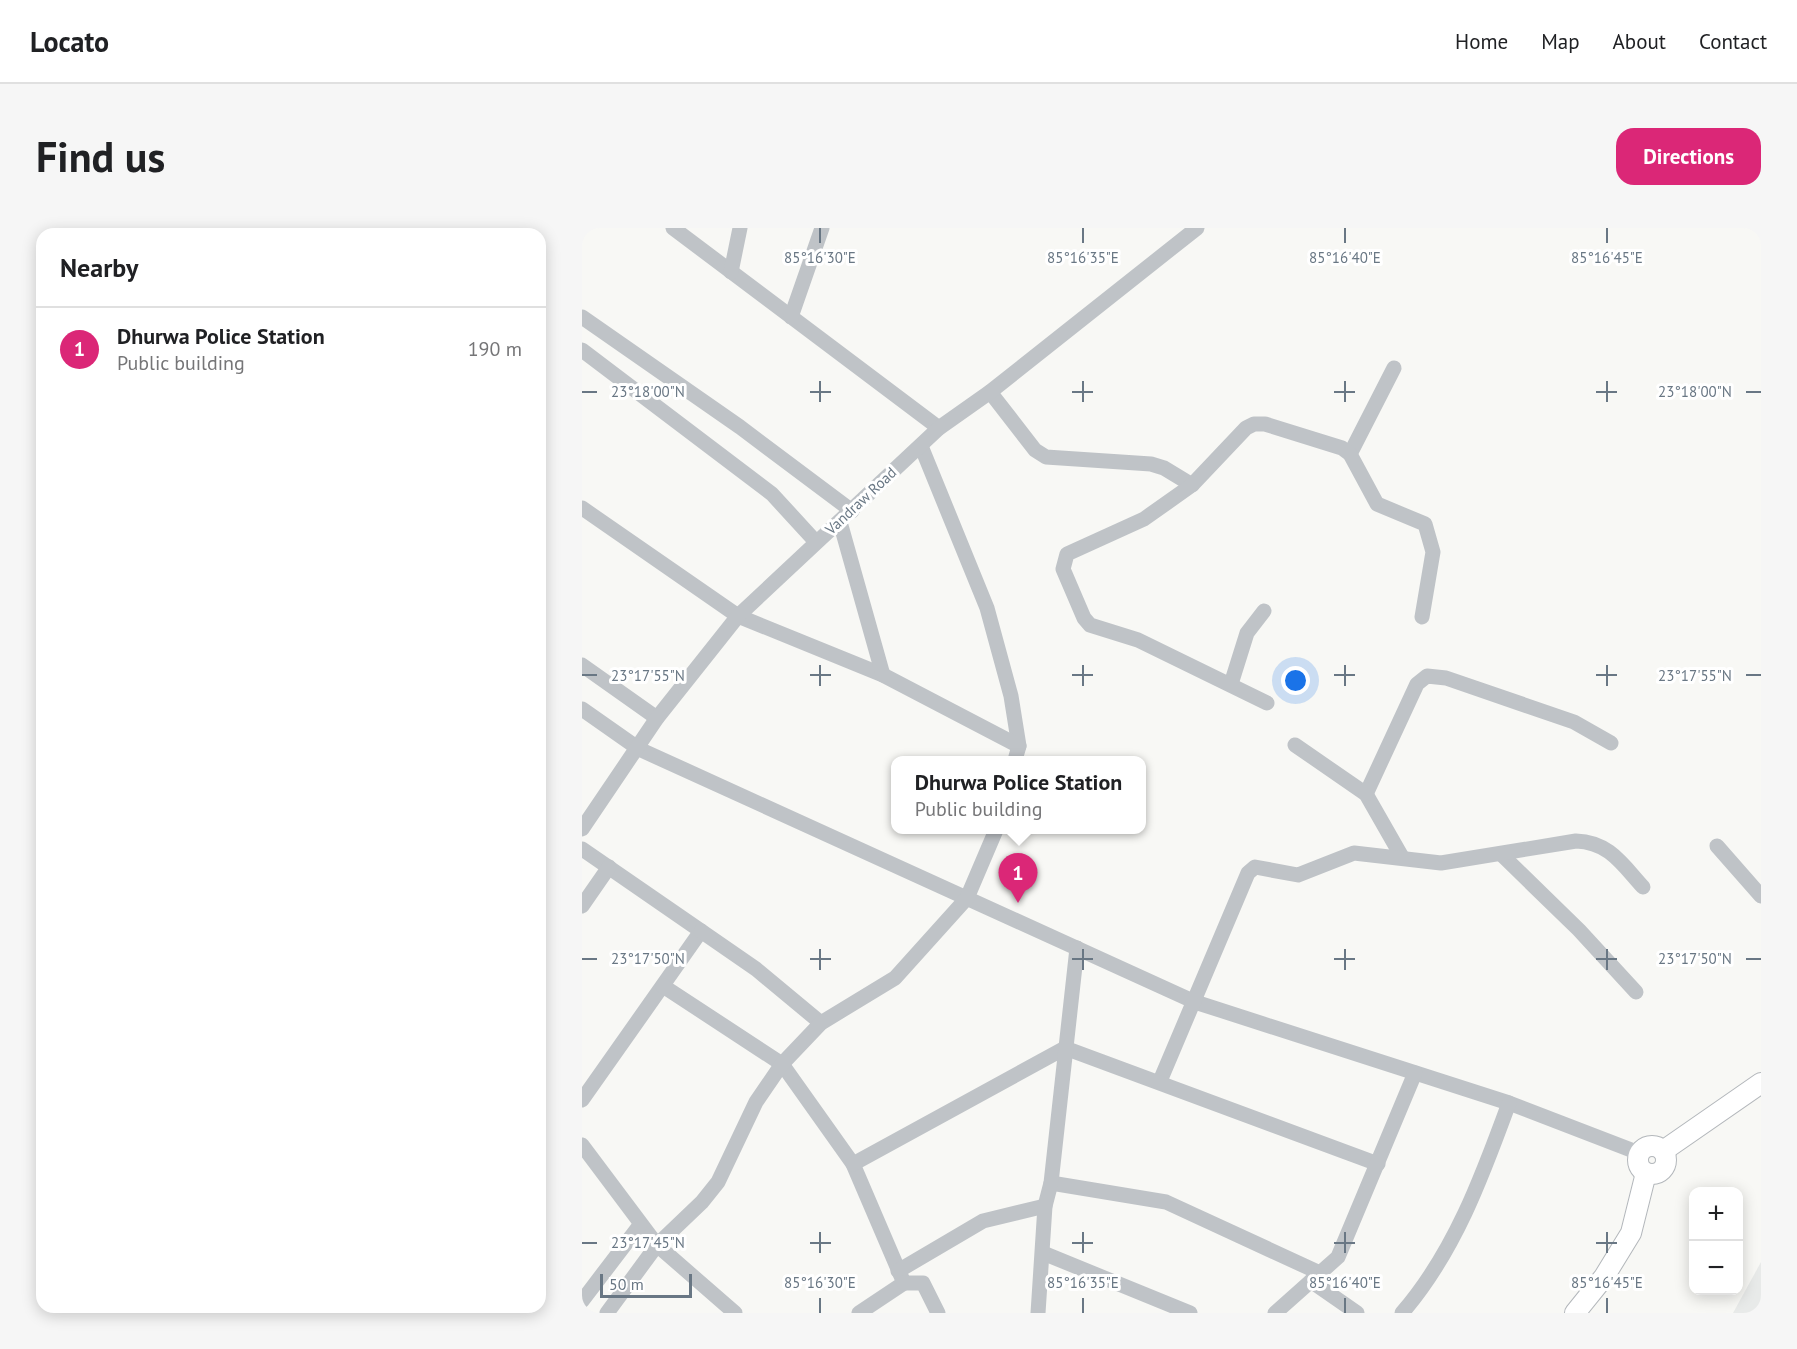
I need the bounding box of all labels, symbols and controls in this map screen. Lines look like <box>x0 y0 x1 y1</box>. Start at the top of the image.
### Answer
text: Locato <box>30 23 109 60</box>
text: Home <box>1455 28 1508 55</box>
text: Map <box>1541 28 1580 55</box>
text: About <box>1613 28 1666 55</box>
text: Contact <box>1699 28 1767 55</box>
button: Directions <box>1616 128 1761 185</box>
text: Find us <box>36 129 165 184</box>
text: 85°16'30"E <box>784 248 856 267</box>
text: 85°16'35"E <box>1047 248 1119 267</box>
text: 85°16'40"E <box>1309 248 1381 267</box>
text: 85°16'45"E <box>1571 248 1643 267</box>
text: Nearby <box>60 251 138 284</box>
text: Dhurwa Police Station <box>117 322 325 350</box>
text: 1 <box>74 336 85 362</box>
text: 190 m <box>468 336 522 362</box>
text: Public building <box>117 350 245 376</box>
text: 23°18'00"N <box>611 382 685 401</box>
text: 23°18'00"N <box>1658 382 1732 401</box>
street label: Vandraw Road <box>820 463 900 539</box>
text: 23°17'55"N <box>611 666 685 685</box>
your location <box>1281 666 1310 695</box>
text: 23°17'55"N <box>1658 666 1732 685</box>
popup <box>891 756 1146 834</box>
text: Dhurwa Police Station <box>915 768 1122 796</box>
text: Public building <box>915 796 1042 822</box>
pin: 1 <box>998 854 1038 903</box>
text: 23°17'50"N <box>611 949 685 968</box>
text: 23°17'50"N <box>1658 949 1732 968</box>
map controls <box>1689 1187 1743 1295</box>
button: + <box>1689 1187 1743 1241</box>
text: 23°17'45"N <box>611 1233 685 1252</box>
button: − <box>1689 1241 1743 1295</box>
scale bar <box>600 1271 692 1298</box>
text: 85°16'30"E <box>784 1273 856 1292</box>
text: 85°16'35"E <box>1047 1273 1119 1292</box>
text: 85°16'40"E <box>1309 1273 1381 1292</box>
text: 85°16'45"E <box>1571 1273 1643 1292</box>
text: 50 m <box>609 1274 644 1294</box>

